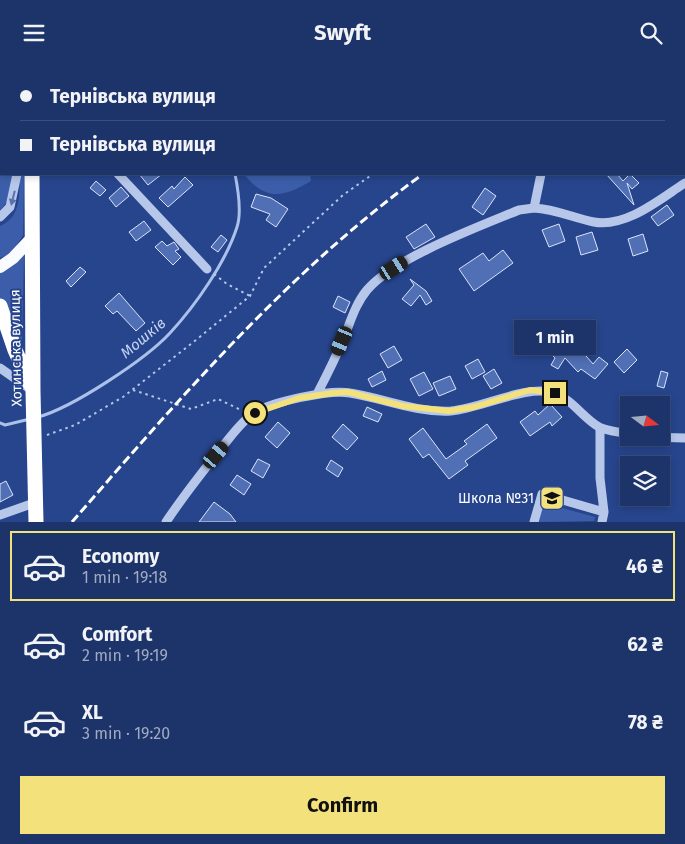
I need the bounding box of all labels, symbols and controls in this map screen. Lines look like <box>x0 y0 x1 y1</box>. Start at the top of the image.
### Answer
icon: menu <box>20 19 48 47</box>
text: Swyft <box>314 19 371 46</box>
icon: search <box>637 19 665 47</box>
text: Тернівська вулиця <box>50 85 216 108</box>
text: Тернівська вулиця <box>50 133 216 156</box>
one-way arrow <box>9 190 17 205</box>
car <box>377 254 410 282</box>
street label: Хотинська вулиця <box>6 289 26 407</box>
water label: Мошків <box>117 314 169 362</box>
callout: 1 min <box>514 320 596 355</box>
car <box>329 324 354 358</box>
text: 1 min <box>536 328 574 347</box>
route end <box>544 382 566 404</box>
north arrow <box>620 396 670 446</box>
map controls <box>620 396 670 506</box>
route start <box>244 402 266 424</box>
car <box>200 439 231 471</box>
button: layers <box>620 456 670 506</box>
school or university icon: Школа №31 <box>539 485 565 511</box>
place label: Школа №31 <box>458 490 534 507</box>
icon: car <box>22 544 67 589</box>
text: Economy <box>82 545 159 568</box>
text: 46 ₴ <box>626 555 663 578</box>
text: 1 min · 19:18 <box>82 568 167 587</box>
icon: car <box>22 622 67 667</box>
text: Comfort <box>82 623 152 646</box>
text: 62 ₴ <box>627 633 663 656</box>
text: 2 min · 19:19 <box>82 646 168 665</box>
icon: car <box>22 700 67 745</box>
text: XL <box>82 701 103 724</box>
text: 78 ₴ <box>628 711 663 734</box>
text: 3 min · 19:20 <box>82 724 170 743</box>
button: Confirm <box>20 776 665 834</box>

